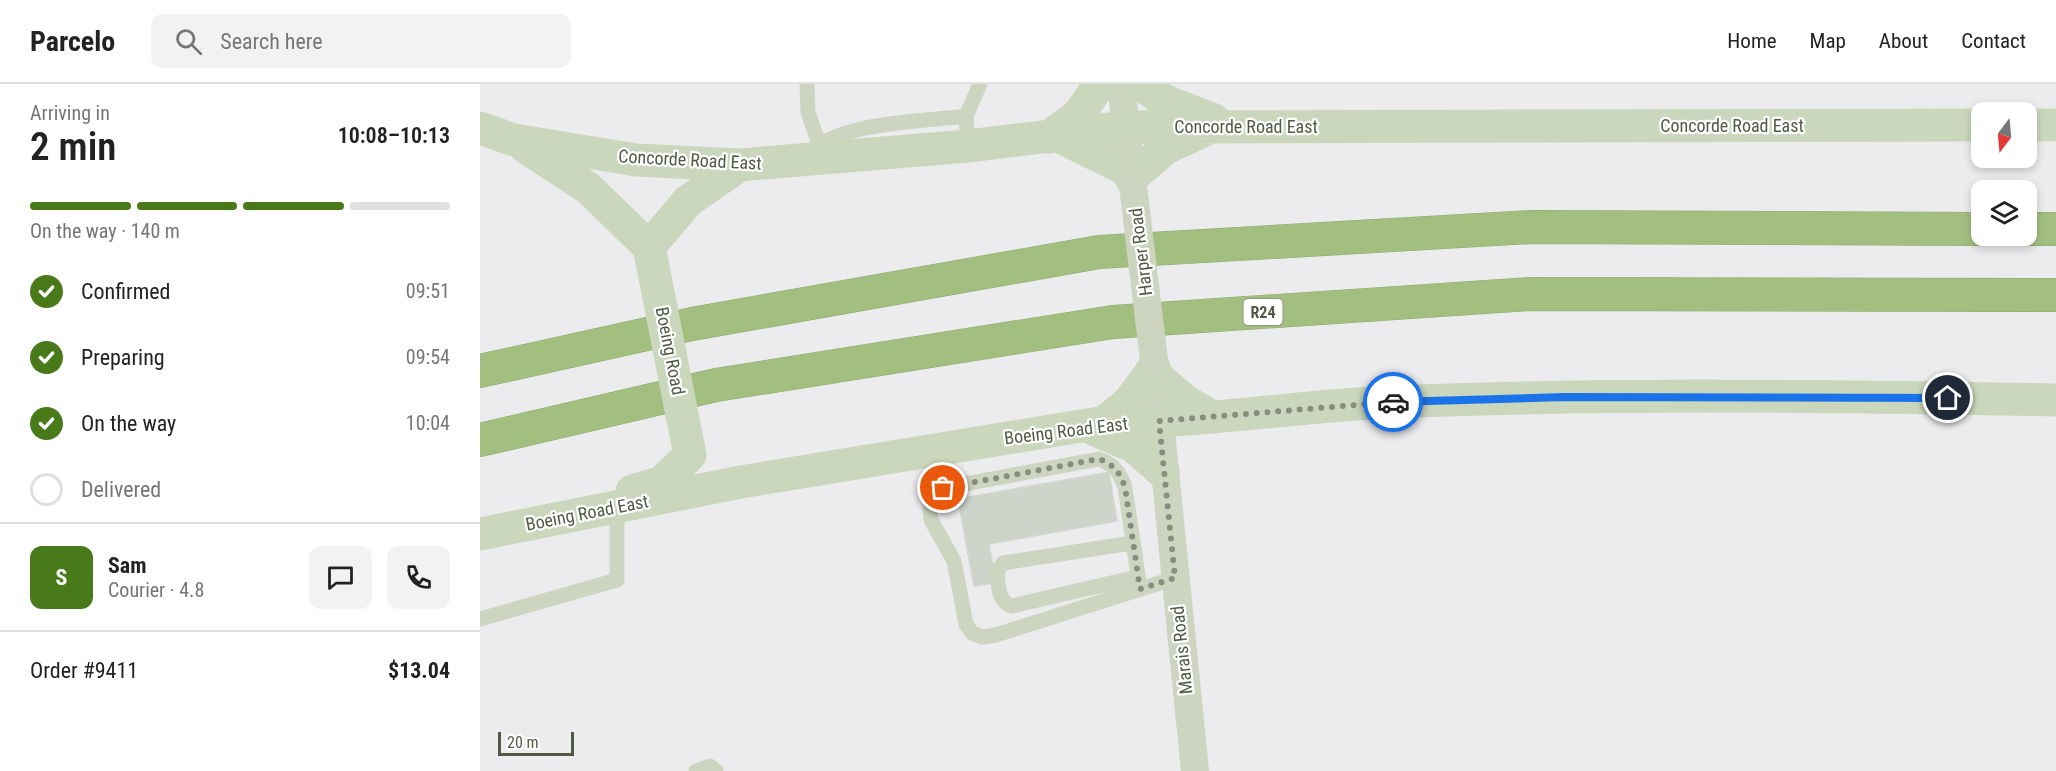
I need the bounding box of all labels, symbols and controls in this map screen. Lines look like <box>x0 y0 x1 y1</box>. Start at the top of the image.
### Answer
search box <box>151 14 571 68</box>
text: Parcelo <box>30 25 115 58</box>
icon: search <box>172 25 205 58</box>
text: Search here <box>220 29 323 54</box>
text: Home <box>1727 29 1777 53</box>
text: Map <box>1810 29 1846 53</box>
text: About <box>1879 29 1928 53</box>
text: Contact <box>1961 29 2026 53</box>
text: Arriving in <box>30 101 110 125</box>
north arrow <box>1971 102 2037 168</box>
map controls <box>1971 102 2037 246</box>
street label: Concorde Road East <box>1660 115 1804 136</box>
street label: Concorde Road East <box>1174 116 1318 137</box>
text: 10:08–10:13 <box>338 123 450 148</box>
text: 2 min <box>30 124 116 170</box>
street label: Concorde Road East <box>618 145 762 174</box>
button: layers <box>1971 180 2037 246</box>
street label: Harper Road <box>1125 207 1156 297</box>
text: On the way · 140 m <box>30 219 180 243</box>
icon: check <box>30 275 63 308</box>
text: Confirmed <box>81 279 170 304</box>
text: 09:51 <box>406 279 450 303</box>
road number: R24 <box>1244 299 1282 325</box>
street label: Boeing Road <box>652 305 689 397</box>
icon: check <box>30 341 63 374</box>
text: Preparing <box>81 345 165 370</box>
text: 09:54 <box>406 345 450 369</box>
courier <box>1363 372 1423 432</box>
pin <box>1922 372 1973 423</box>
icon: home <box>1931 381 1964 414</box>
icon: car <box>1377 386 1410 419</box>
icon: check <box>30 407 63 440</box>
text: On the way <box>81 411 176 436</box>
text: 10:04 <box>406 411 450 435</box>
street label: Boeing Road East <box>1003 412 1129 449</box>
pin <box>917 462 968 513</box>
icon: bag <box>926 471 959 504</box>
text: Delivered <box>81 477 161 502</box>
street label: Boeing Road East <box>524 490 650 535</box>
button: chat <box>309 546 372 609</box>
button: phone <box>387 546 450 609</box>
text: Sam <box>108 553 147 578</box>
text: S <box>56 565 67 590</box>
text: Courier · 4.8 <box>108 578 204 602</box>
street label: Marais Road <box>1166 605 1197 695</box>
text: Order #9411 <box>30 658 138 683</box>
text: $13.04 <box>388 658 450 683</box>
scale bar <box>498 729 574 756</box>
text: 20 m <box>507 733 539 752</box>

